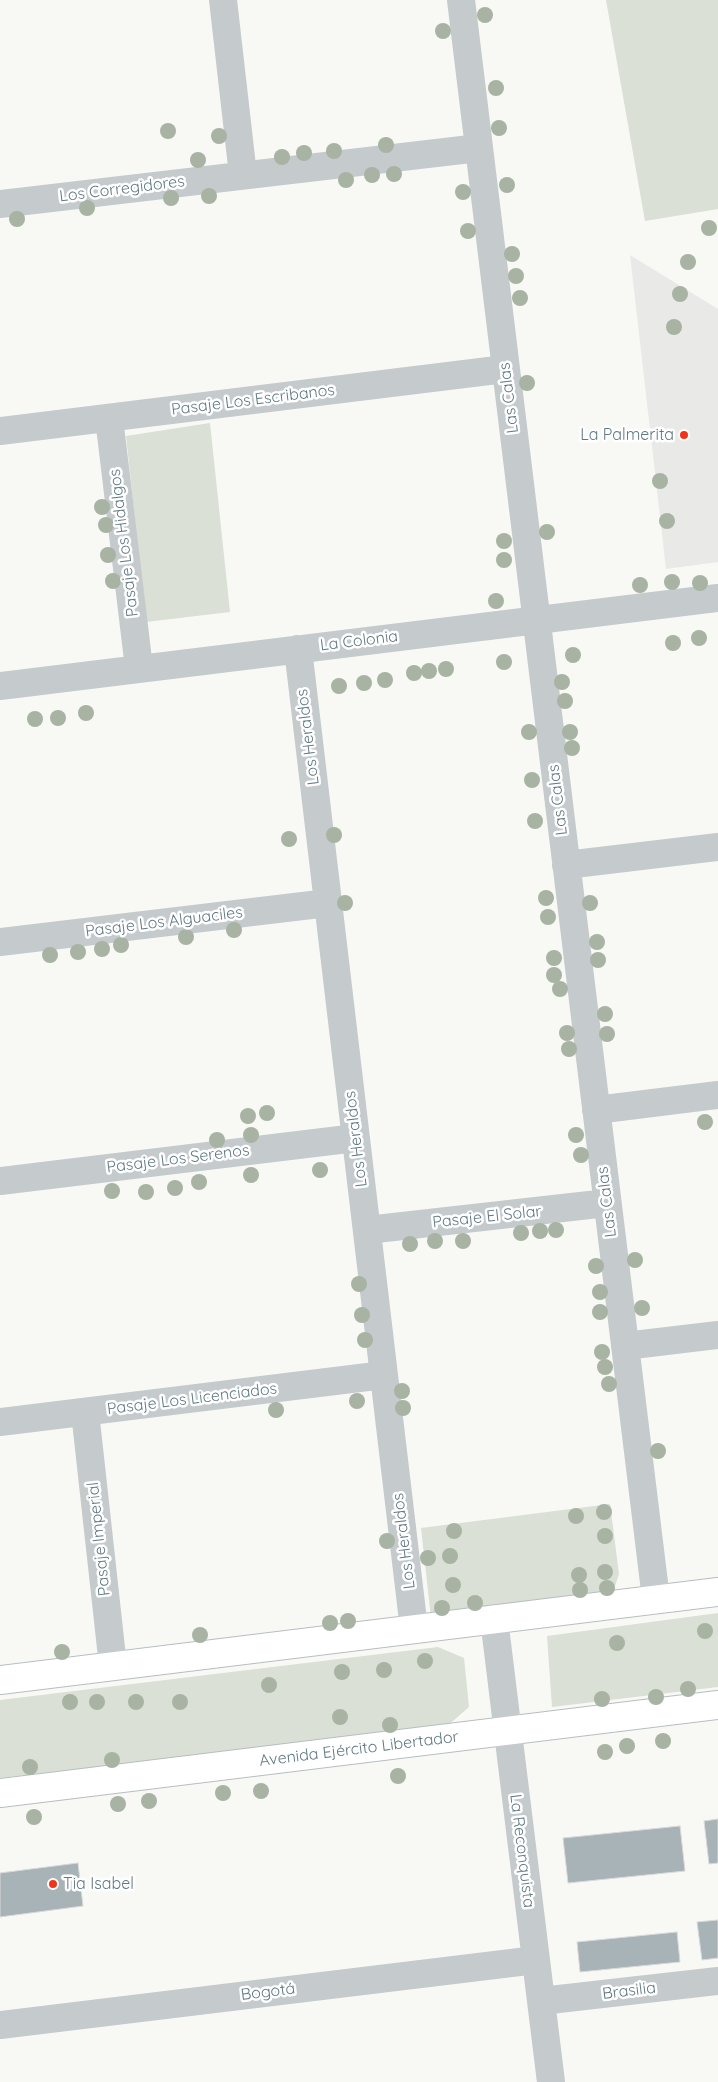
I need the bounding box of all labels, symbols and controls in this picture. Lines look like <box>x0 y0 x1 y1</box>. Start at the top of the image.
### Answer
street label: Los Corregidores <box>58 172 186 206</box>
street label: Las Calas <box>495 362 523 434</box>
street label: Pasaje Los Escribanos <box>170 380 336 420</box>
place label: La Palmerita <box>580 425 674 445</box>
marker: La Palmerita <box>678 429 690 441</box>
street label: Pasaje Los Hidalgos <box>105 468 143 618</box>
street label: La Colonia <box>319 627 399 655</box>
street label: Los Heraldos <box>293 688 323 786</box>
street label: Las Calas <box>544 764 572 836</box>
street label: Pasaje Los Alguaciles <box>84 903 244 941</box>
street label: Los Heraldos <box>341 1090 371 1188</box>
street label: Pasaje Los Serenos <box>106 1141 250 1177</box>
street label: Las Calas <box>593 1166 621 1238</box>
street label: Pasaje El Solar <box>432 1202 542 1232</box>
street label: Pasaje Los Licenciados <box>106 1379 278 1419</box>
street label: Pasaje Imperial <box>83 1481 115 1597</box>
street label: Los Heraldos <box>389 1492 419 1590</box>
street label: Avenida Ejército Libertador <box>258 1727 460 1771</box>
street label: La Reconquista <box>506 1793 538 1909</box>
place label: Tia Isabel <box>63 1874 134 1894</box>
marker: Tia Isabel <box>47 1878 59 1890</box>
street label: Brasilia <box>601 1978 657 2004</box>
street label: Bogotá <box>240 1979 296 2005</box>

